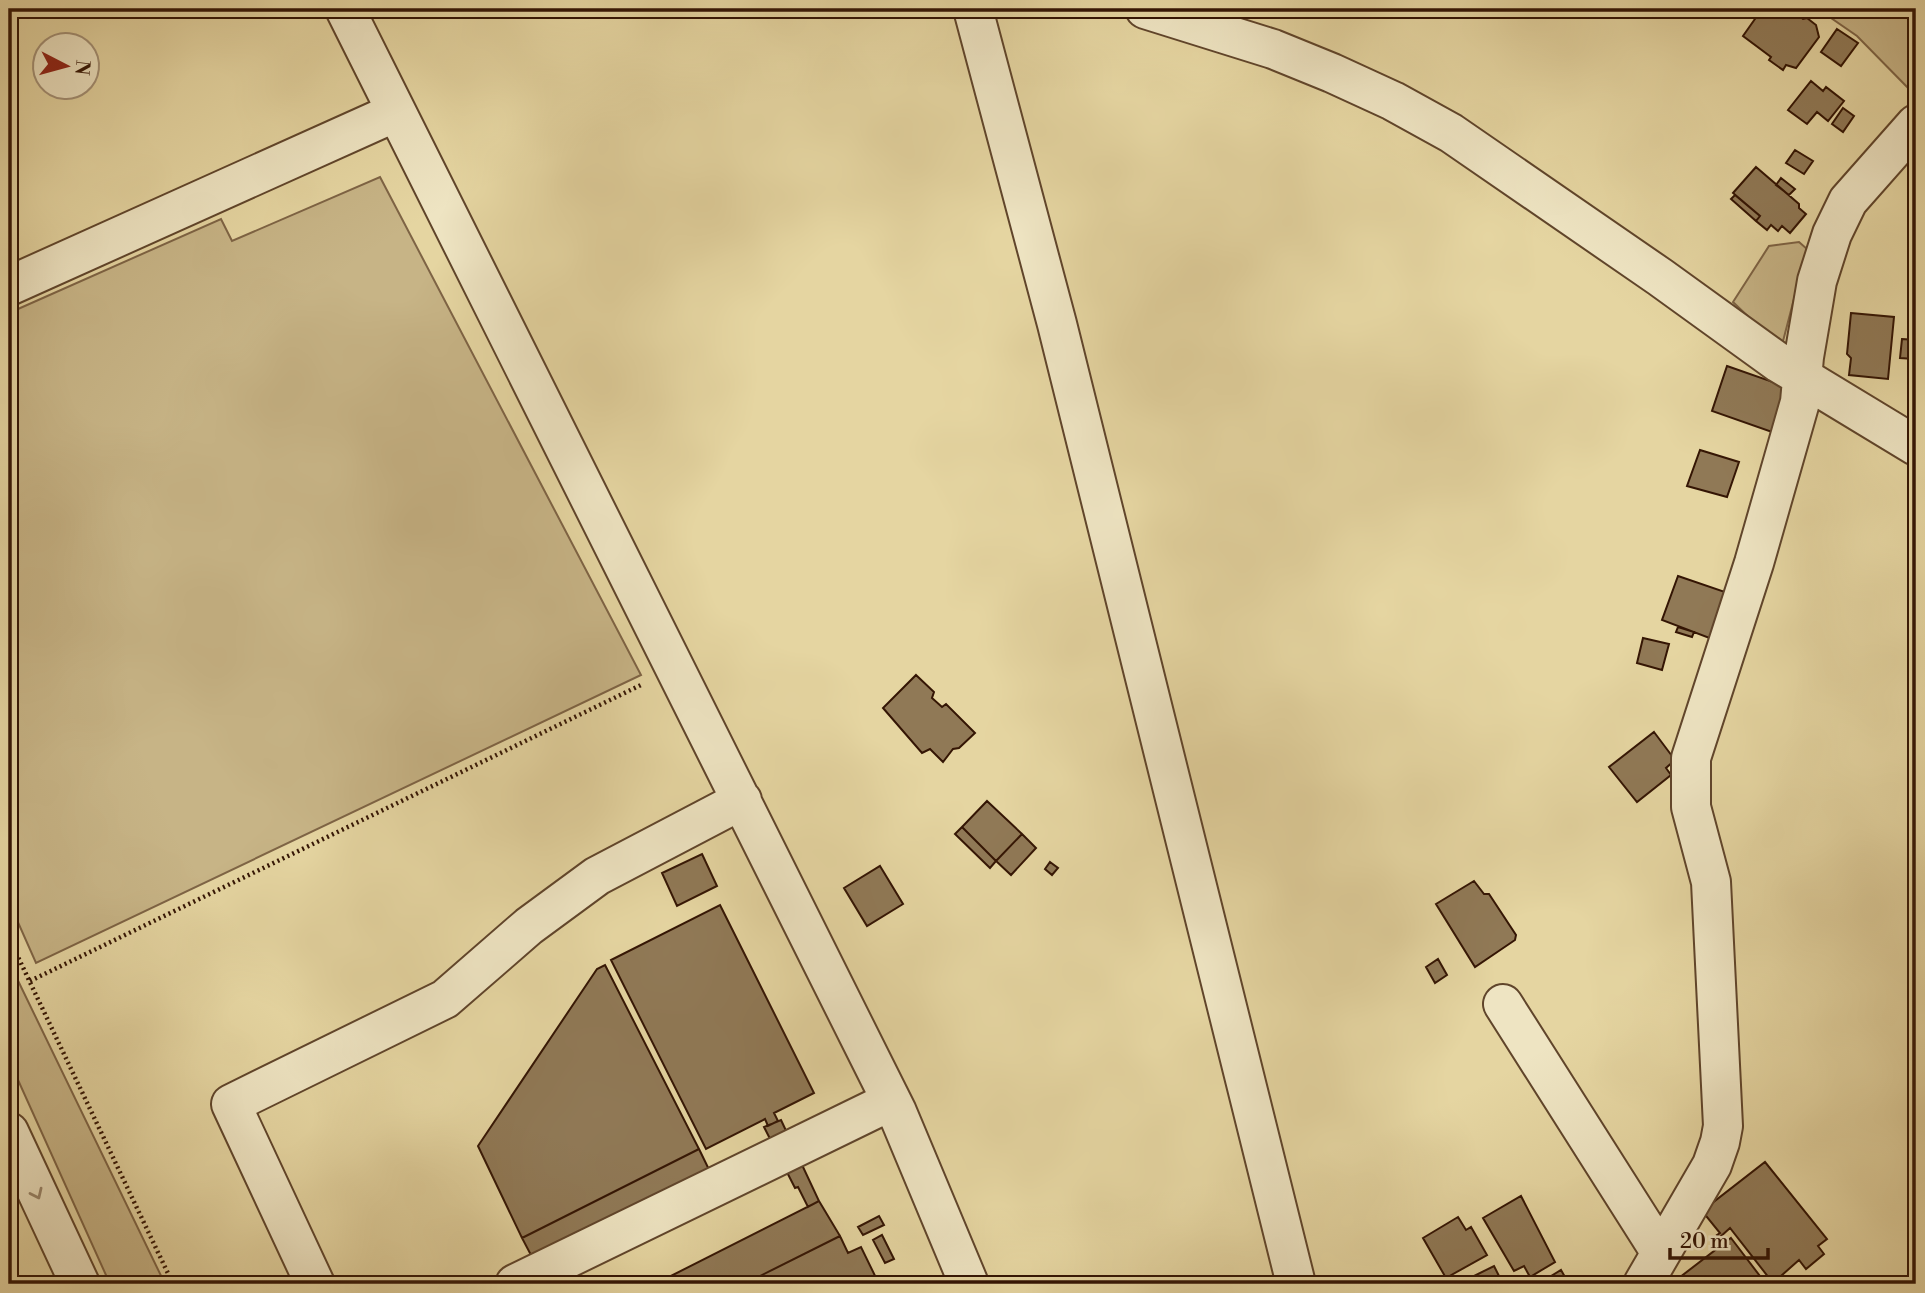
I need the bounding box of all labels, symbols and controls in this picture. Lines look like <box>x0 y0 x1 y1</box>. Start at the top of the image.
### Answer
north arrow <box>32 32 102 102</box>
text: N <box>69 59 95 76</box>
one-way arrow <box>29 1187 43 1199</box>
scale bar <box>1670 1216 1768 1260</box>
text: 20 m <box>1680 1229 1729 1255</box>

